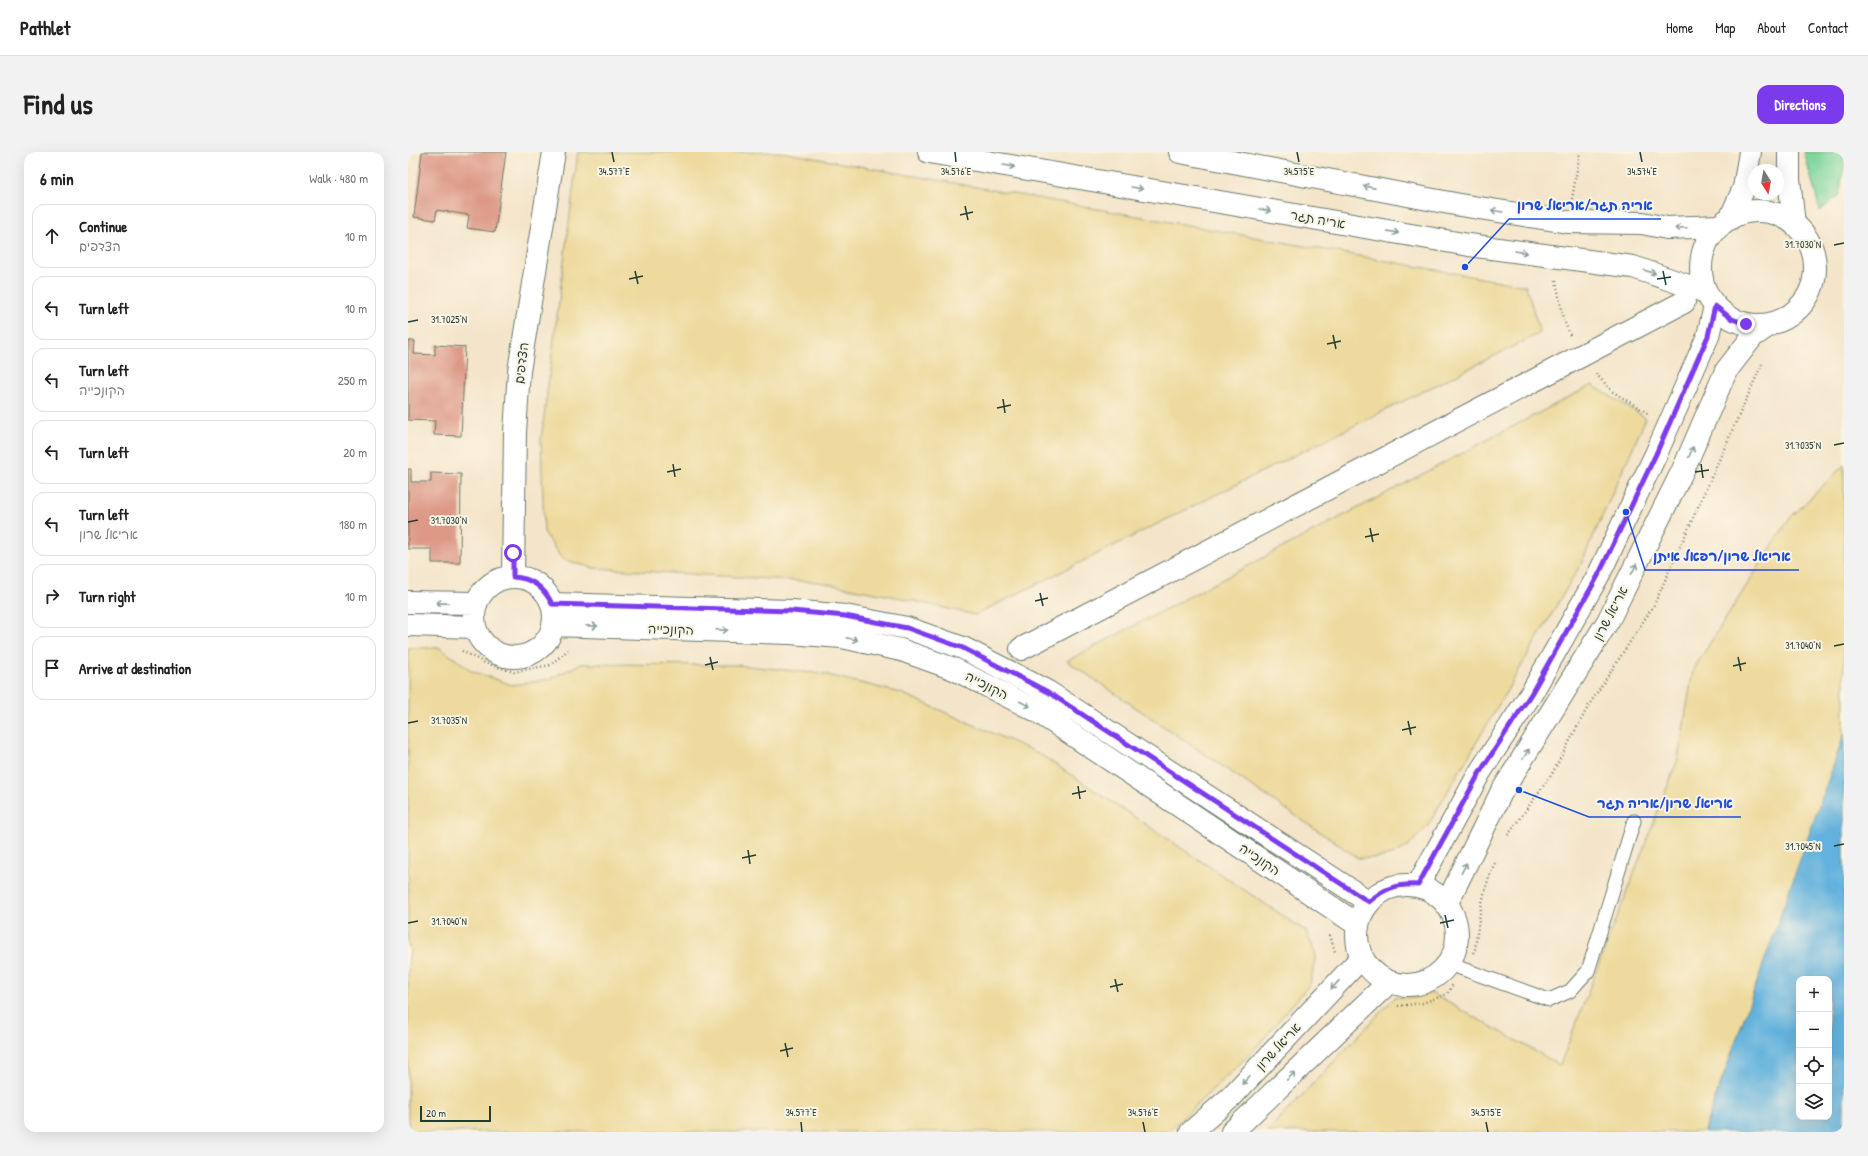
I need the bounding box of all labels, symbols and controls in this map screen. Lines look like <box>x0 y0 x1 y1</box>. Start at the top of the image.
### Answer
text: Pathlet <box>20 15 70 41</box>
text: Home <box>1666 18 1693 37</box>
text: Map <box>1715 18 1735 37</box>
text: About <box>1757 18 1786 37</box>
text: Contact <box>1808 18 1848 37</box>
text: Find us <box>24 85 93 123</box>
button: Directions <box>1757 85 1844 124</box>
one-way arrow <box>1002 162 1015 170</box>
north arrow <box>1748 164 1784 200</box>
text: 34.577°E <box>598 165 630 178</box>
text: 34.576°E <box>941 165 972 178</box>
text: 34.575°E <box>1284 165 1315 178</box>
text: 34.574°E <box>1627 165 1658 178</box>
text: 6 min <box>40 167 74 190</box>
text: Walk · 480 m <box>309 169 368 187</box>
one-way arrow <box>1363 183 1376 191</box>
one-way arrow <box>1130 184 1143 192</box>
callout: אריה תגר/אריאל שרון <box>1509 193 1661 219</box>
text: אריה תגר/אריאל שרון <box>1517 195 1653 214</box>
street label: אריה תגר <box>1289 205 1347 233</box>
one-way arrow <box>1258 206 1271 214</box>
one-way arrow <box>1491 206 1504 214</box>
text: Continue <box>79 216 127 237</box>
one-way arrow <box>1675 224 1688 231</box>
icon: ahead <box>41 225 63 247</box>
text: 10 m <box>345 227 367 245</box>
one-way arrow <box>1386 228 1399 236</box>
text: הצדפים <box>79 237 121 255</box>
text: 31.7030°N <box>1785 238 1821 251</box>
one-way arrow <box>1514 248 1527 256</box>
one-way arrow <box>1643 269 1656 276</box>
icon: left <box>41 297 63 319</box>
text: Turn left <box>79 298 129 319</box>
text: 10 m <box>345 299 367 317</box>
text: 31.7025°N <box>431 313 467 326</box>
route end <box>1737 315 1755 333</box>
street label: הצדפים <box>510 341 532 385</box>
text: Turn left <box>79 360 129 381</box>
icon: left <box>41 369 63 391</box>
text: 250 m <box>338 371 367 389</box>
text: הקונכייה <box>79 381 125 399</box>
text: 31.7035°N <box>1785 439 1821 452</box>
icon: left <box>41 441 63 463</box>
text: Turn left <box>79 442 129 463</box>
text: 20 m <box>343 443 367 461</box>
one-way arrow <box>1687 446 1695 458</box>
text: Turn left <box>79 504 129 525</box>
icon: left <box>41 513 63 535</box>
text: 31.7030°N <box>431 514 467 527</box>
text: 180 m <box>339 515 367 533</box>
text: אריאל שרון <box>79 525 138 543</box>
route start <box>504 544 522 562</box>
callout: אריאל שרון/רפאל איתן <box>1645 544 1799 570</box>
text: אריאל שרון/רפאל איתן <box>1653 546 1791 565</box>
one-way arrow <box>1630 563 1638 575</box>
street label: אריאל שרון <box>1588 583 1632 643</box>
icon: right <box>41 585 63 607</box>
text: Turn right <box>79 586 135 607</box>
text: 10 m <box>345 587 367 605</box>
one-way arrow <box>436 599 449 607</box>
street label: הקונכייה <box>648 619 694 639</box>
one-way arrow <box>585 623 598 630</box>
one-way arrow <box>715 626 728 634</box>
one-way arrow <box>845 636 858 644</box>
text: 31.7040°N <box>1785 639 1821 652</box>
icon: arrive <box>41 657 63 679</box>
text: Arrive at destination <box>79 658 191 679</box>
street label: הקונכייה <box>962 667 1012 703</box>
one-way arrow <box>1019 701 1031 709</box>
text: 31.7035°N <box>431 714 467 727</box>
one-way arrow <box>1522 749 1530 760</box>
callout: אריאל שרון/אריה תגר <box>1589 791 1741 817</box>
text: אריאל שרון/אריה תגר <box>1597 793 1733 812</box>
street label: הקונכייה <box>1236 839 1284 879</box>
text: 31.7045°N <box>1785 840 1821 853</box>
one-way arrow <box>1461 862 1468 874</box>
text: 31.7040°N <box>431 915 467 928</box>
map controls <box>1796 976 1832 1120</box>
button: + <box>1796 976 1832 1012</box>
one-way arrow <box>1331 980 1340 990</box>
button: − <box>1796 1012 1832 1048</box>
street label: אריאל שרון <box>1251 1018 1305 1074</box>
button: locate <box>1796 1048 1832 1084</box>
one-way arrow <box>1286 1071 1296 1081</box>
one-way arrow <box>1242 1075 1251 1085</box>
button: layers <box>1796 1084 1832 1120</box>
scale bar <box>420 1104 491 1123</box>
text: 20 m <box>426 1106 446 1120</box>
text: 34.577°E <box>785 1106 817 1119</box>
text: 34.576°E <box>1128 1106 1159 1119</box>
text: 34.575°E <box>1471 1106 1502 1119</box>

